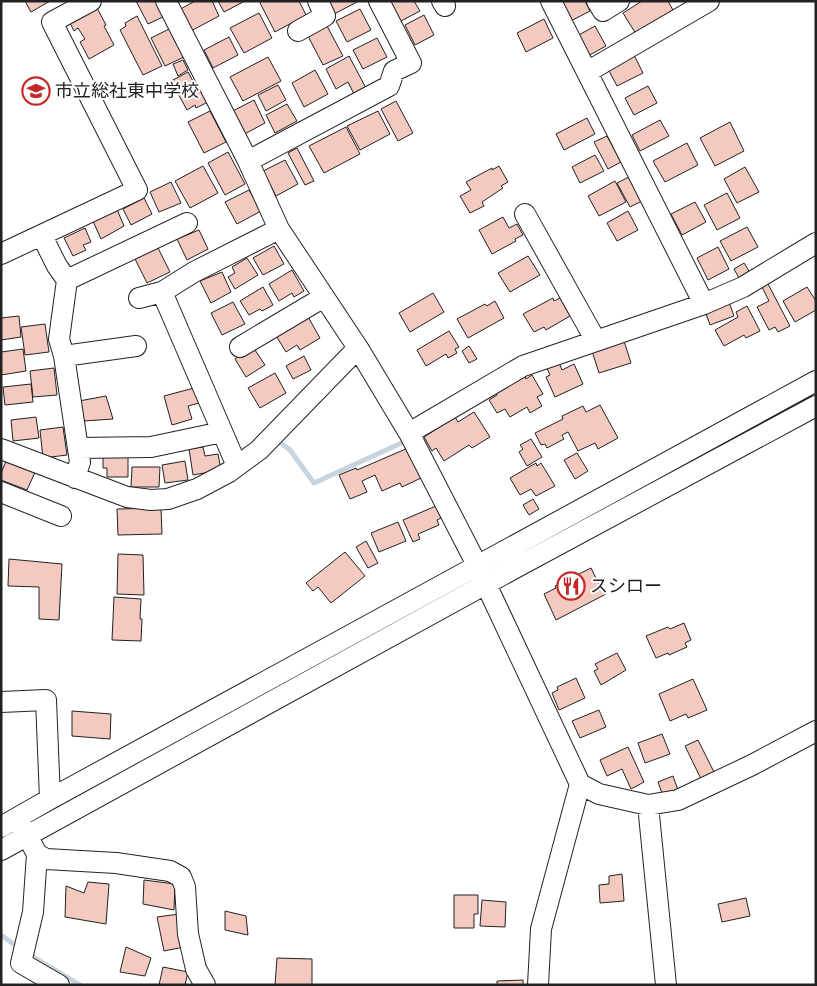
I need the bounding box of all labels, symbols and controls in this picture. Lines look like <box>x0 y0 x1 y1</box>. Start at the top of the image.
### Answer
school or university icon: 市立総社東中学校 <box>21 76 51 106</box>
place label: 市立総社東中学校 <box>55 80 199 102</box>
restaurant icon: スシロー <box>556 571 586 601</box>
place label: スシロー <box>590 575 662 597</box>

